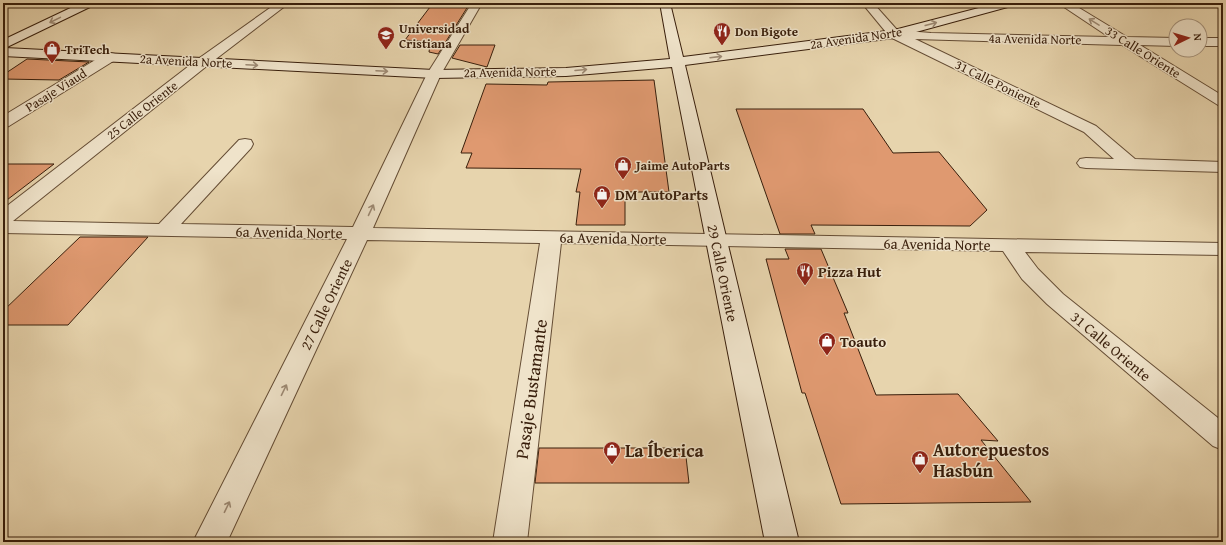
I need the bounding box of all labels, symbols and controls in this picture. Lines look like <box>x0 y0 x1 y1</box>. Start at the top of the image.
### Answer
one-way arrow <box>49 17 61 24</box>
one-way arrow <box>1089 18 1100 26</box>
north arrow <box>1168 18 1208 58</box>
place label: Universidad Cristiana <box>399 19 470 53</box>
one-way arrow <box>925 20 938 27</box>
restaurant icon: Don Bigote <box>712 21 732 46</box>
street label: 33 Calle Oriente <box>1102 21 1184 83</box>
place label: Don Bigote <box>735 22 798 41</box>
street label: 2a Avenida Norte <box>809 22 903 54</box>
school or university icon: Universidad Cristiana <box>376 25 396 50</box>
street label: 4a Avenida Norte <box>988 29 1082 49</box>
text: N <box>1190 33 1206 42</box>
shop icon: TriTech <box>42 39 62 64</box>
place label: TriTech <box>65 40 110 59</box>
street label: 2a Avenida Norte <box>139 49 233 73</box>
one-way arrow <box>709 53 722 61</box>
street label: 31 Calle Poniente <box>952 55 1044 113</box>
one-way arrow <box>245 61 258 68</box>
street label: 2a Avenida Norte <box>463 62 557 82</box>
street label: Pasaje Viaud <box>22 64 90 116</box>
one-way arrow <box>375 67 388 75</box>
one-way arrow <box>574 67 587 74</box>
street label: 25 Calle Oriente <box>102 76 182 144</box>
shop icon: Jaime AutoParts <box>613 155 633 180</box>
place label: Jaime AutoParts <box>634 156 730 175</box>
shop icon: DM AutoParts <box>592 184 612 209</box>
place label: DM AutoParts <box>615 184 708 205</box>
one-way arrow <box>368 205 375 217</box>
street label: 6a Avenida Norte <box>235 221 343 243</box>
street label: 29 Calle Oriente <box>702 222 744 324</box>
street label: 6a Avenida Norte <box>559 227 667 249</box>
street label: 6a Avenida Norte <box>883 233 991 255</box>
street label: 27 Calle Oriente <box>295 255 357 353</box>
restaurant icon: Pizza Hut <box>795 261 815 286</box>
place label: Pizza Hut <box>818 261 882 282</box>
street label: 31 Calle Oriente <box>1066 306 1156 386</box>
street label: Pasaje Bustamante <box>508 317 554 461</box>
shop icon: Toauto <box>817 331 837 356</box>
place label: Toauto <box>840 331 886 352</box>
one-way arrow <box>281 384 288 396</box>
place label: Autorepuestos Hasbún <box>933 436 1050 484</box>
place label: La Íberica <box>625 437 704 464</box>
shop icon: La Íberica <box>602 440 622 465</box>
shop icon: Autorepuestos Hasbún <box>910 449 930 474</box>
one-way arrow <box>224 501 231 513</box>

